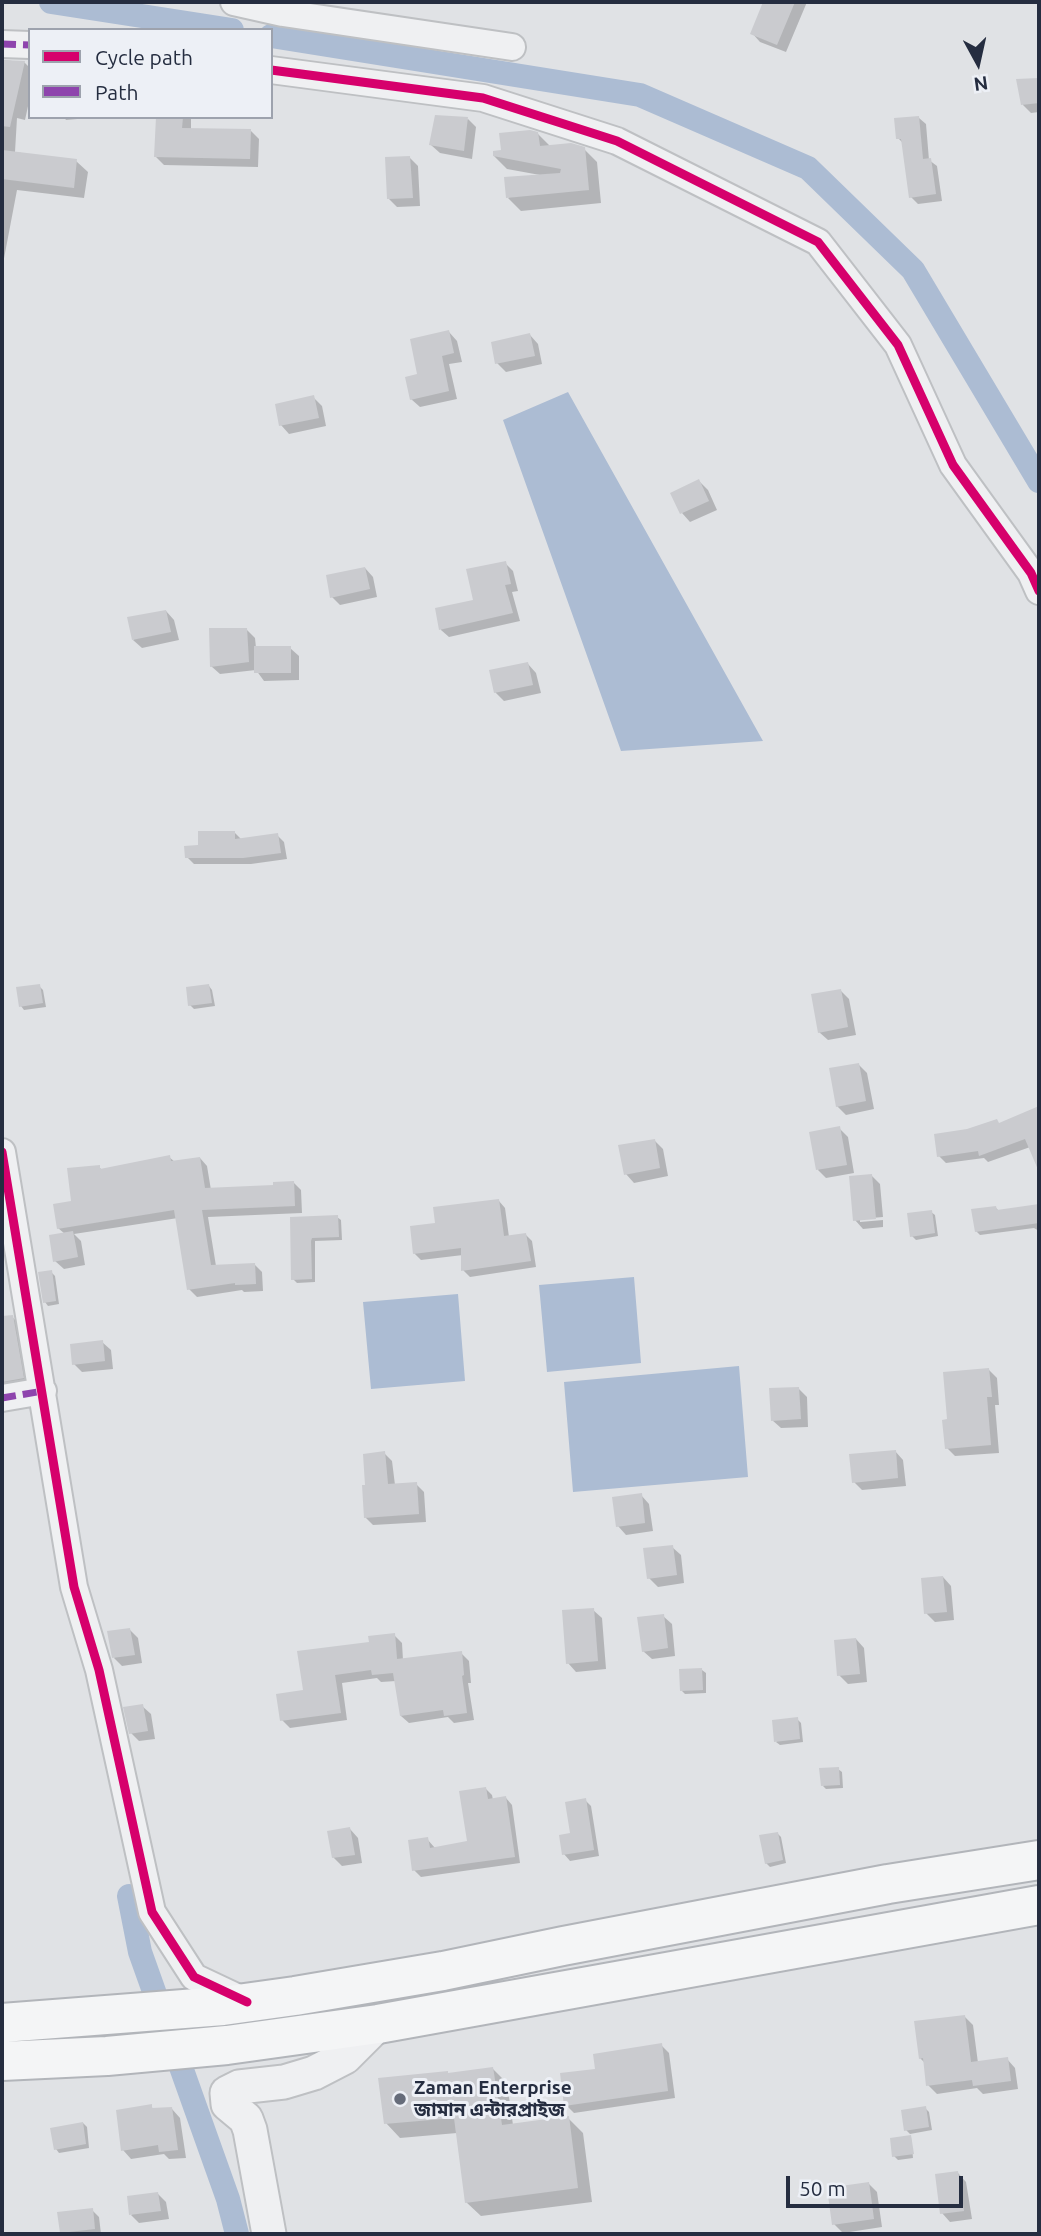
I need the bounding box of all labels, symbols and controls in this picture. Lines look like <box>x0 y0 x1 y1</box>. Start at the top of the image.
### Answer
legend <box>28 28 273 119</box>
north arrow <box>943 28 1013 98</box>
text: Cycle path <box>95 45 193 69</box>
text: N <box>972 72 989 96</box>
text: Path <box>95 80 138 104</box>
place label: Zaman Enterprise জামান এন্টারপ্রাইজ <box>414 2077 572 2121</box>
marker: Zaman Enterprise জামান এন্টারপ্রাইজ <box>392 2091 408 2107</box>
scale bar <box>789 2162 966 2206</box>
text: 50 m <box>799 2176 846 2200</box>

